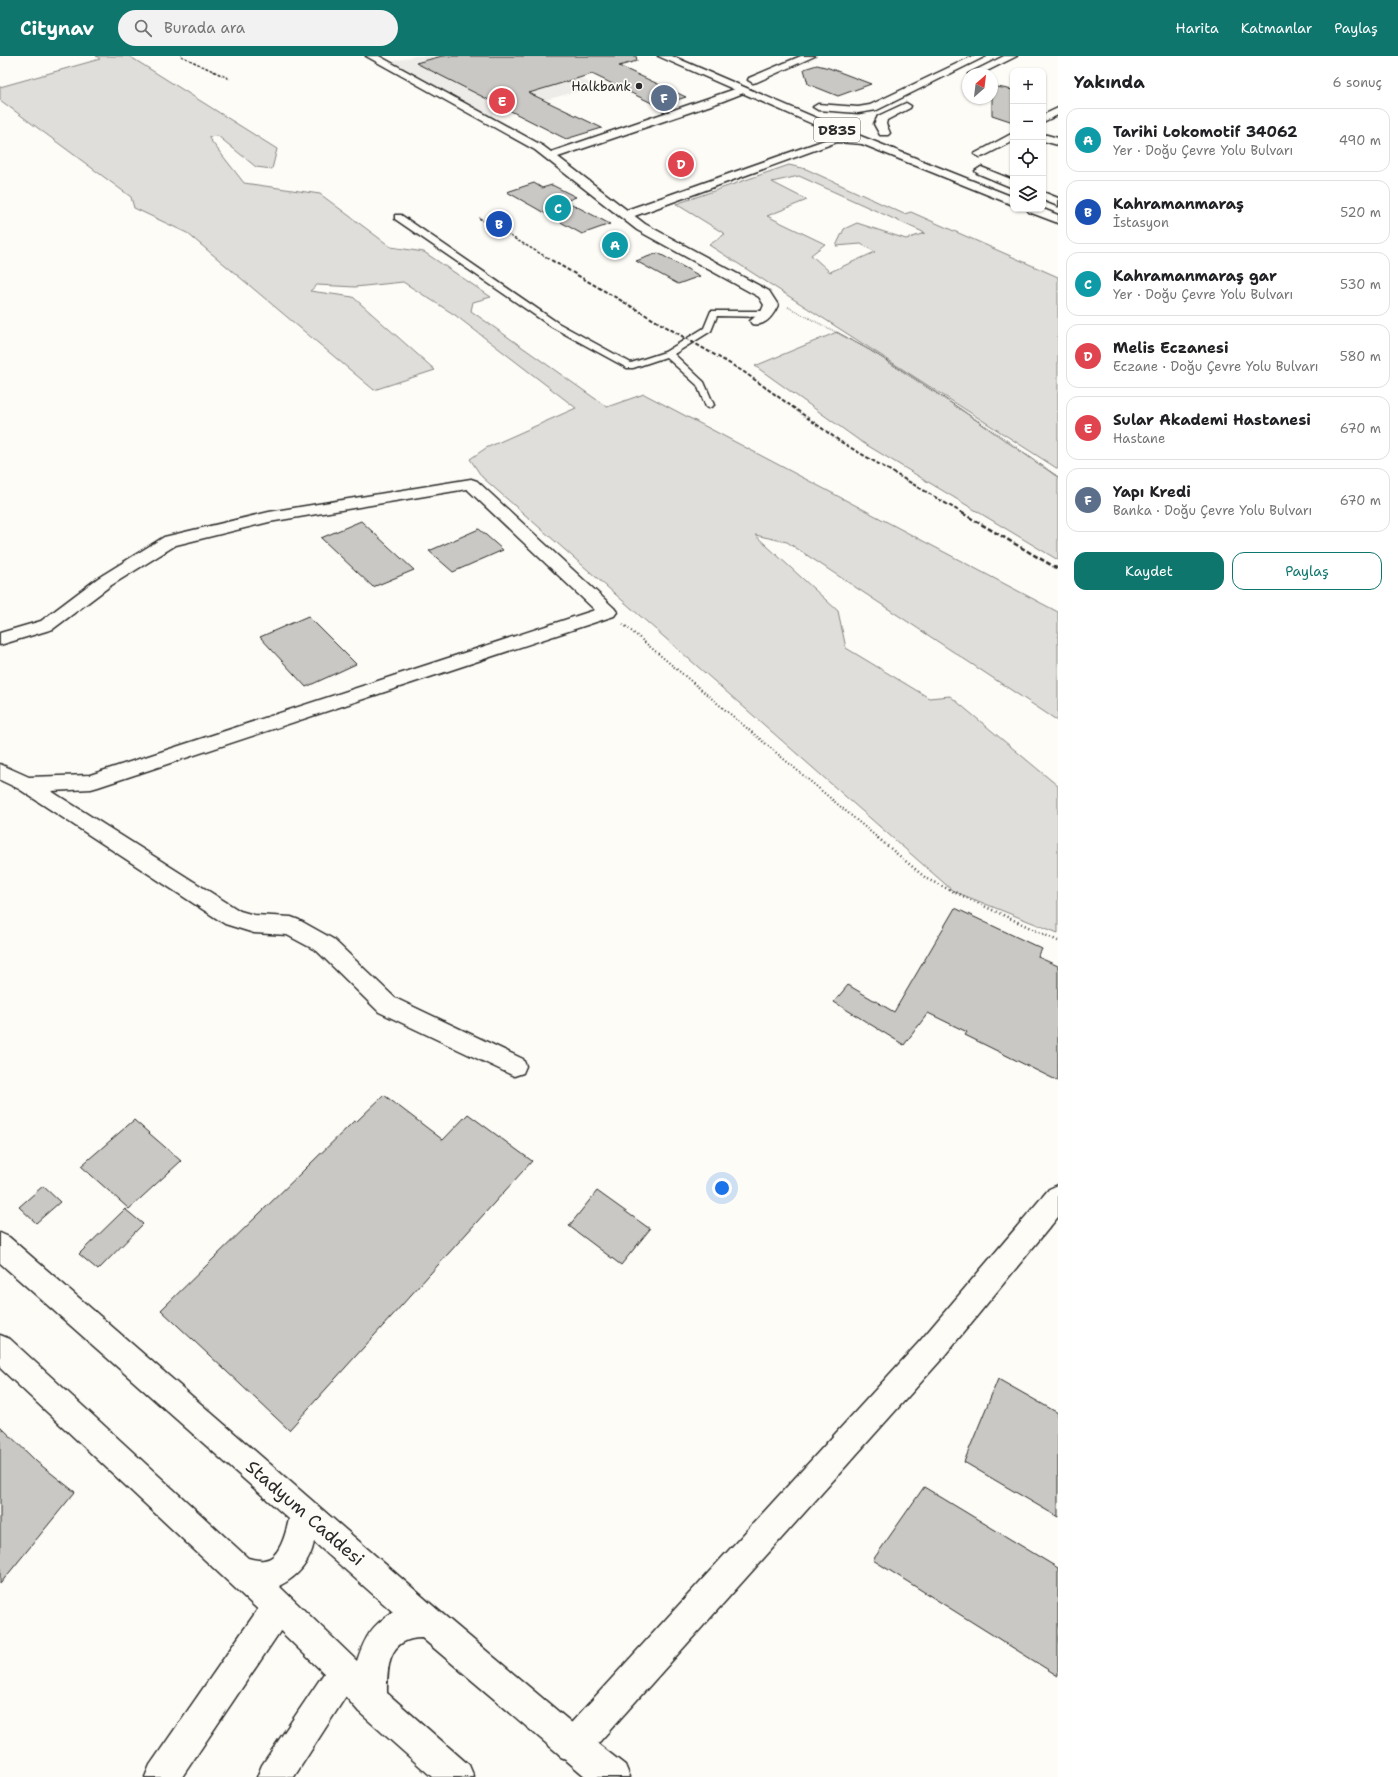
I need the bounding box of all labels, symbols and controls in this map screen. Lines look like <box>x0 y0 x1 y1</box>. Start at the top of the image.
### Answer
search box <box>118 10 398 46</box>
text: Citynav <box>20 16 94 41</box>
icon: search <box>132 17 154 39</box>
text: Burada ara <box>164 18 245 38</box>
text: Harita <box>1176 19 1219 37</box>
text: Katmanlar <box>1241 19 1312 37</box>
text: Paylaş <box>1334 19 1378 37</box>
north arrow <box>962 68 998 104</box>
map controls <box>1010 68 1046 212</box>
button: + <box>1010 68 1046 104</box>
text: Yakında <box>1074 71 1145 93</box>
text: 6 sonuç <box>1333 74 1382 91</box>
place label: Halkbank <box>571 78 631 95</box>
marker: Halkbank <box>634 81 644 91</box>
pin: F <box>651 83 677 113</box>
pin: E <box>489 86 515 116</box>
button: − <box>1010 104 1046 140</box>
road number: D835 <box>814 118 860 142</box>
text: Tarihi Lokomotif 34062 <box>1113 122 1297 142</box>
text: A <box>1083 132 1093 149</box>
text: 490 m <box>1339 132 1381 149</box>
button: locate <box>1010 140 1046 176</box>
text: Yer · Doğu Çevre Yolu Bulvarı <box>1113 142 1293 159</box>
pin: D <box>668 149 694 179</box>
button: layers <box>1010 176 1046 212</box>
pin: C <box>545 193 571 223</box>
text: Kahramanmaraş <box>1113 194 1244 214</box>
text: B <box>1084 204 1092 221</box>
text: 520 m <box>1340 204 1381 221</box>
pin: B <box>486 209 512 239</box>
text: İstasyon <box>1113 214 1169 231</box>
pin: A <box>602 230 628 260</box>
text: Kahramanmaraş gar <box>1113 266 1277 286</box>
text: C <box>1084 276 1092 293</box>
text: 530 m <box>1340 276 1381 293</box>
text: Yer · Doğu Çevre Yolu Bulvarı <box>1113 286 1293 303</box>
text: Melis Eczanesi <box>1113 338 1229 358</box>
text: D <box>1083 348 1093 365</box>
text: 580 m <box>1340 348 1381 365</box>
text: Eczane · Doğu Çevre Yolu Bulvarı <box>1113 358 1319 375</box>
text: Sular Akademi Hastanesi <box>1113 410 1311 430</box>
text: E <box>1084 420 1092 437</box>
text: 670 m <box>1340 420 1381 437</box>
text: Hastane <box>1113 430 1165 447</box>
text: Yapı Kredi <box>1113 482 1191 502</box>
text: F <box>1084 492 1092 509</box>
text: 670 m <box>1340 492 1381 509</box>
text: Banka · Doğu Çevre Yolu Bulvarı <box>1113 502 1312 519</box>
button: Kaydet <box>1074 552 1224 590</box>
button: Paylaş <box>1232 552 1382 590</box>
your location <box>712 1178 732 1198</box>
street label: Stadyum Caddesi <box>241 1455 369 1571</box>

